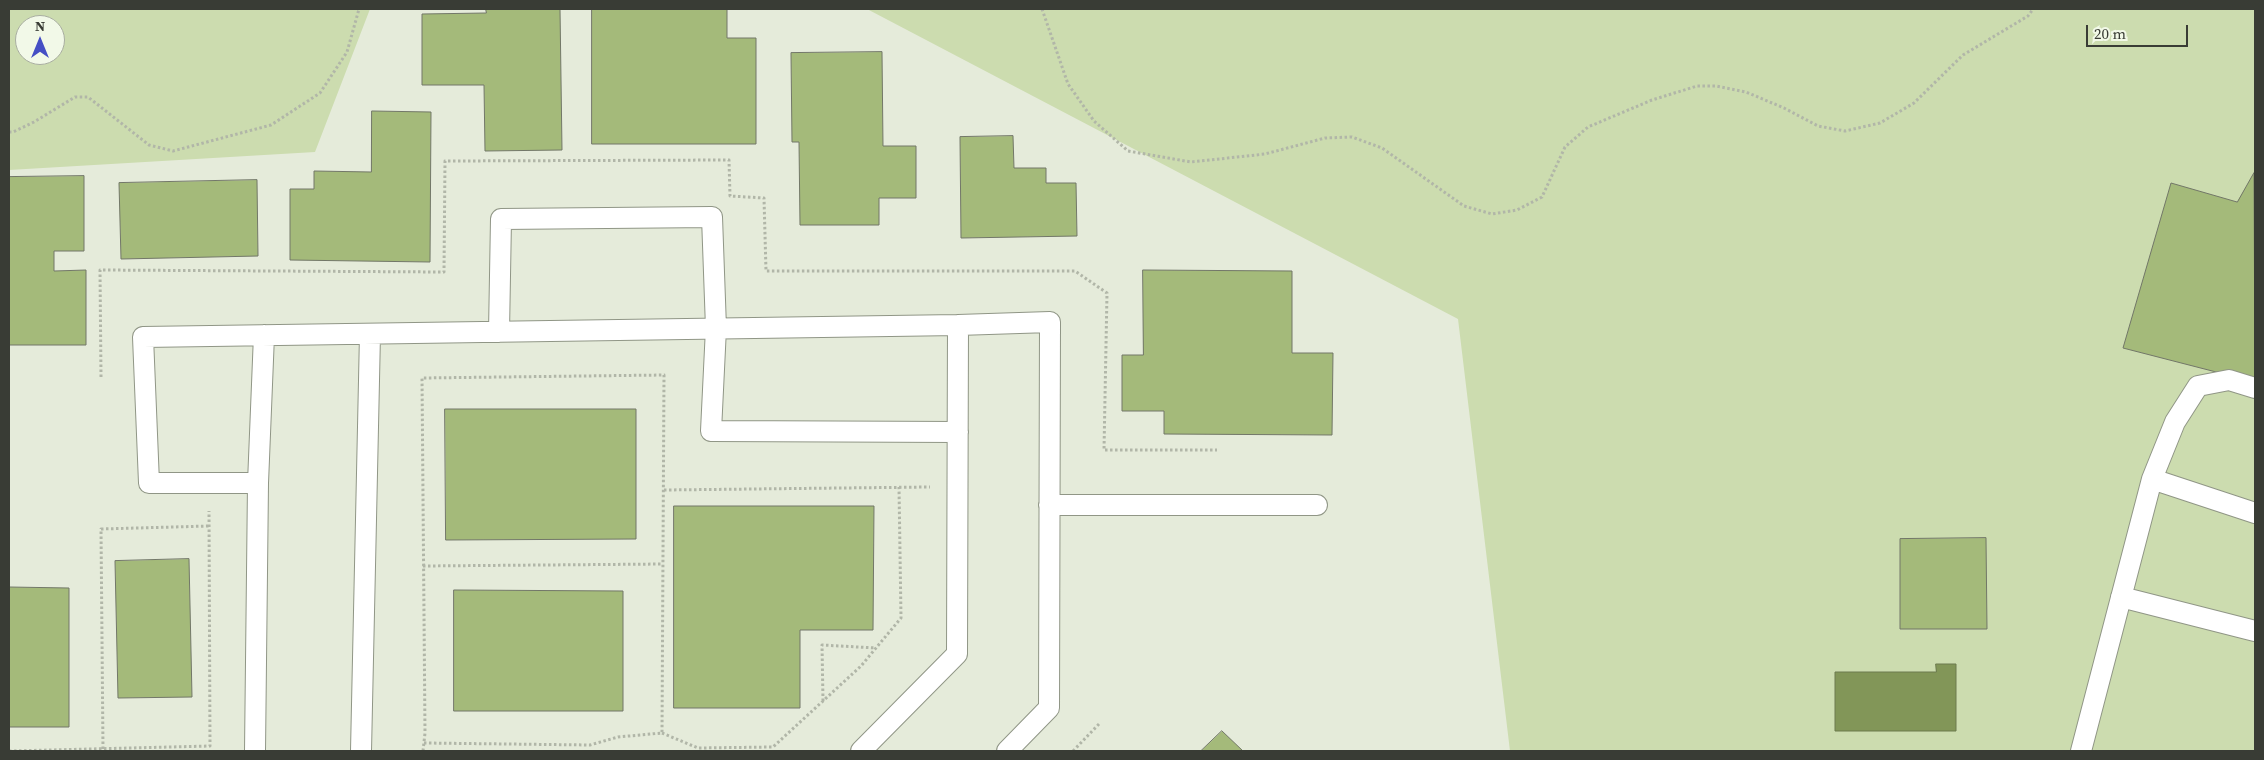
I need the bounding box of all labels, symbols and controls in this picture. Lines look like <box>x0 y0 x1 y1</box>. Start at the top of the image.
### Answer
north arrow <box>15 15 65 65</box>
scale bar <box>2089 15 2192 47</box>
text: N <box>35 16 45 36</box>
text: 20 m <box>2094 23 2126 44</box>

